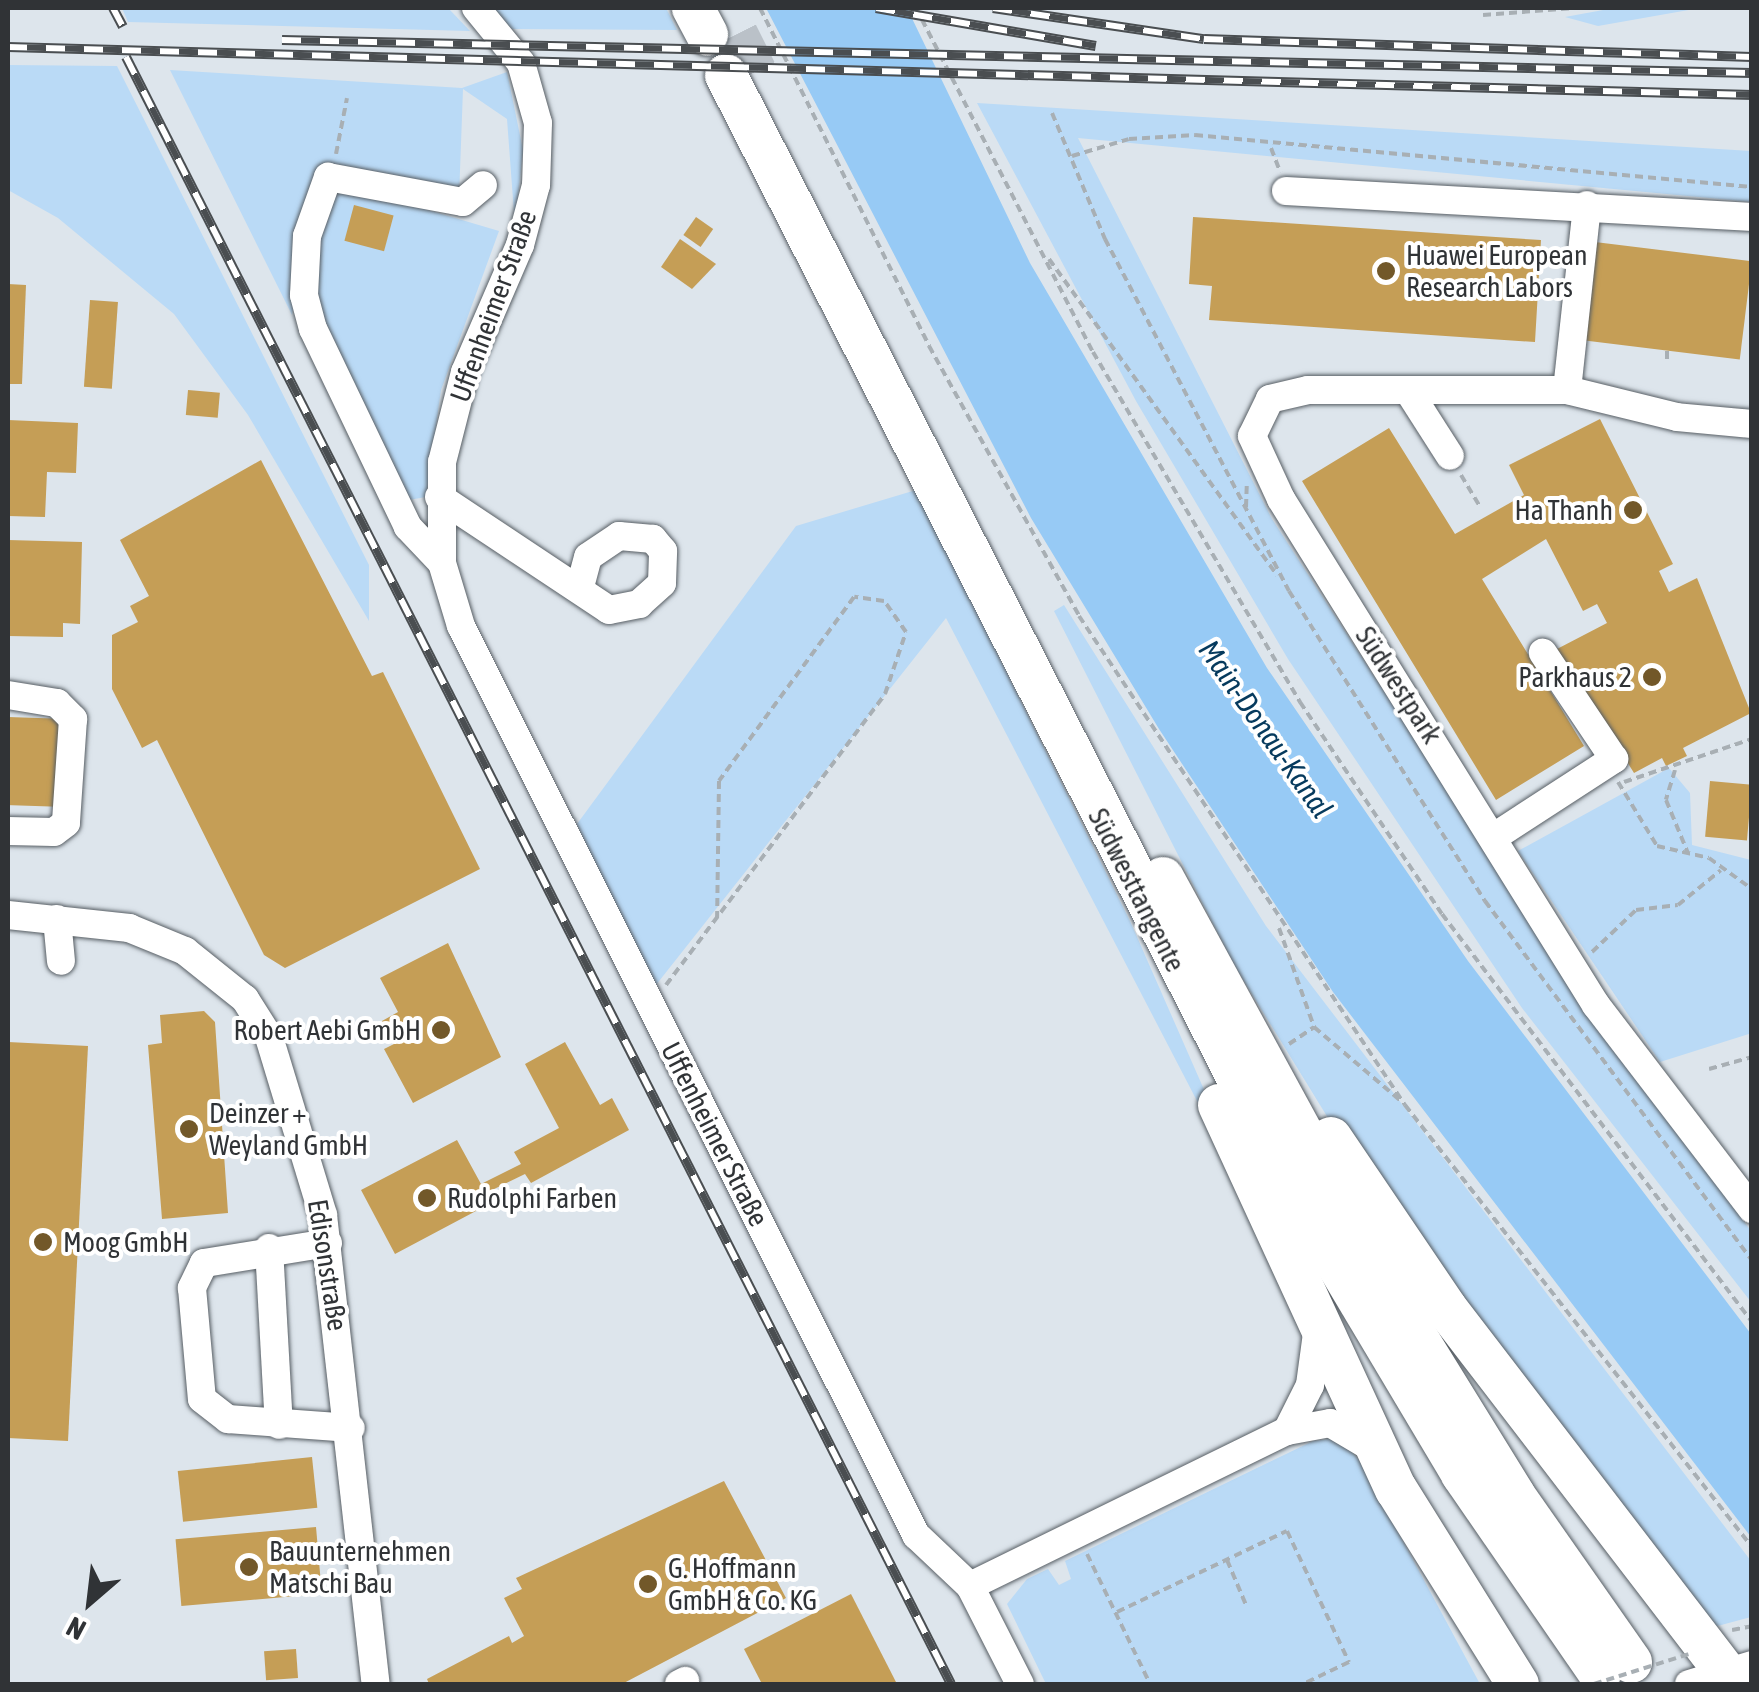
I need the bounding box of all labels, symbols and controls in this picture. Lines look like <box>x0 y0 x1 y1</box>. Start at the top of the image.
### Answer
street label: Uffenheimer Straße <box>443 205 543 407</box>
place label: Huawei European Research Labors <box>1406 238 1588 304</box>
marker: Huawei European Research Labors <box>1375 260 1397 282</box>
place label: Ha Thanh <box>1514 493 1613 527</box>
marker: Ha Thanh <box>1622 499 1644 521</box>
street label: Südwestpark <box>1349 620 1449 750</box>
water label: Main-Donau-Kanal <box>1191 633 1341 825</box>
place label: Parkhaus 2 <box>1518 660 1632 694</box>
marker: Parkhaus 2 <box>1641 666 1663 688</box>
street label: Südwesttangente <box>1081 803 1193 977</box>
place label: Robert Aebi GmbH <box>233 1013 421 1047</box>
marker: Robert Aebi GmbH <box>430 1019 452 1041</box>
street label: Uffenheimer Straße <box>654 1036 776 1232</box>
place label: Deinzer + Weyland GmbH <box>209 1096 368 1162</box>
marker: Deinzer + Weyland GmbH <box>178 1118 200 1140</box>
place label: Rudolphi Farben <box>447 1181 617 1215</box>
marker: Rudolphi Farben <box>416 1187 438 1209</box>
street label: Edisonstraße <box>301 1197 355 1333</box>
place label: Moog GmbH <box>63 1225 188 1259</box>
marker: Moog GmbH <box>32 1231 54 1253</box>
place label: Bauunternehmen Matschi Bau <box>269 1534 451 1600</box>
place label: G. Hoffmann GmbH & Co. KG <box>668 1551 817 1617</box>
north arrow <box>40 1552 140 1652</box>
marker: Bauunternehmen Matschi Bau <box>238 1556 260 1578</box>
marker: G. Hoffmann GmbH & Co. KG <box>637 1573 659 1595</box>
text: N <box>61 1610 91 1646</box>

